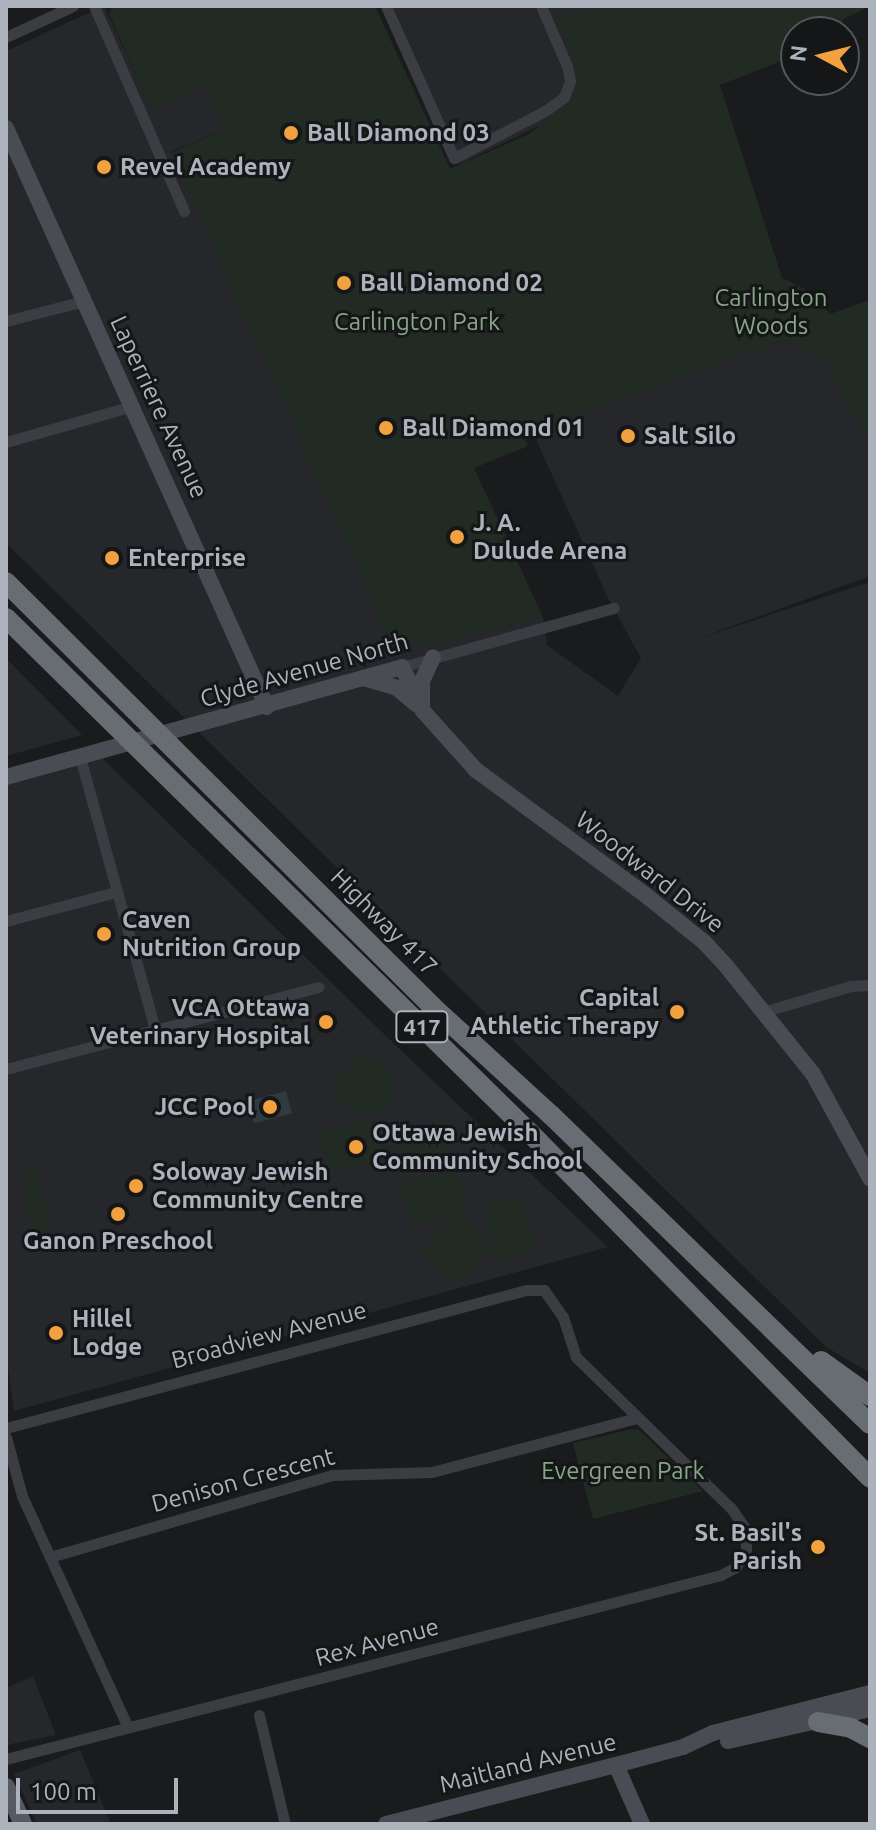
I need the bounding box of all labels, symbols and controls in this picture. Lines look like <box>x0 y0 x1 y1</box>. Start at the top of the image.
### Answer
north arrow <box>780 16 860 96</box>
text: N <box>784 44 811 63</box>
place label: Ball Diamond 03 <box>307 119 490 147</box>
marker: Ball Diamond 03 <box>282 124 300 142</box>
place label: Revel Academy <box>120 153 291 181</box>
marker: Revel Academy <box>95 158 113 176</box>
place label: Ball Diamond 02 <box>360 269 543 297</box>
marker: Ball Diamond 02 <box>335 274 353 292</box>
park label: Carlington Woods <box>715 284 827 340</box>
park label: Carlington Park <box>334 308 500 336</box>
street label: Laperriere Avenue <box>104 311 214 503</box>
place label: Ball Diamond 01 <box>402 414 585 442</box>
marker: Ball Diamond 01 <box>377 419 395 437</box>
place label: Salt Silo <box>644 422 736 450</box>
marker: Salt Silo <box>619 427 637 445</box>
place label: J. A. Dulude Arena <box>473 509 627 565</box>
marker: J. A. Dulude Arena <box>448 528 466 546</box>
place label: Enterprise <box>128 544 246 572</box>
marker: Enterprise <box>103 549 121 567</box>
street label: Clyde Avenue North <box>197 627 411 713</box>
street label: Woodward Drive <box>570 805 730 939</box>
street label: Highway 417 <box>325 863 443 981</box>
place label: Caven Nutrition Group <box>122 906 301 962</box>
marker: Caven Nutrition Group <box>93 923 115 945</box>
place label: Capital Athletic Therapy <box>470 984 659 1040</box>
place label: VCA Ottawa Veterinary Hospital <box>90 994 310 1050</box>
marker: Capital Athletic Therapy <box>666 1001 688 1023</box>
road number: 417 <box>394 1009 450 1045</box>
marker: VCA Ottawa Veterinary Hospital <box>317 1013 335 1031</box>
place label: JCC Pool <box>155 1093 254 1121</box>
marker: JCC Pool <box>261 1098 279 1116</box>
place label: Ottawa Jewish Community School <box>372 1119 582 1175</box>
marker: Ottawa Jewish Community School <box>347 1138 365 1156</box>
place label: Soloway Jewish Community Centre <box>152 1158 363 1214</box>
marker: Soloway Jewish Community Centre <box>127 1177 145 1195</box>
marker: Ganon Preschool <box>109 1205 127 1223</box>
place label: Ganon Preschool <box>23 1227 213 1255</box>
street label: Broadview Avenue <box>168 1295 370 1375</box>
place label: Hillel Lodge <box>72 1305 142 1361</box>
marker: Hillel Lodge <box>47 1324 65 1342</box>
street label: Denison Crescent <box>148 1442 338 1518</box>
park label: Evergreen Park <box>541 1457 705 1485</box>
place label: St. Basil's Parish <box>695 1519 802 1575</box>
marker: St. Basil's Parish <box>809 1538 827 1556</box>
street label: Rex Avenue <box>312 1612 442 1672</box>
street label: Maitland Avenue <box>437 1727 619 1799</box>
scale bar <box>20 1762 182 1812</box>
text: 100 m <box>30 1778 97 1805</box>

